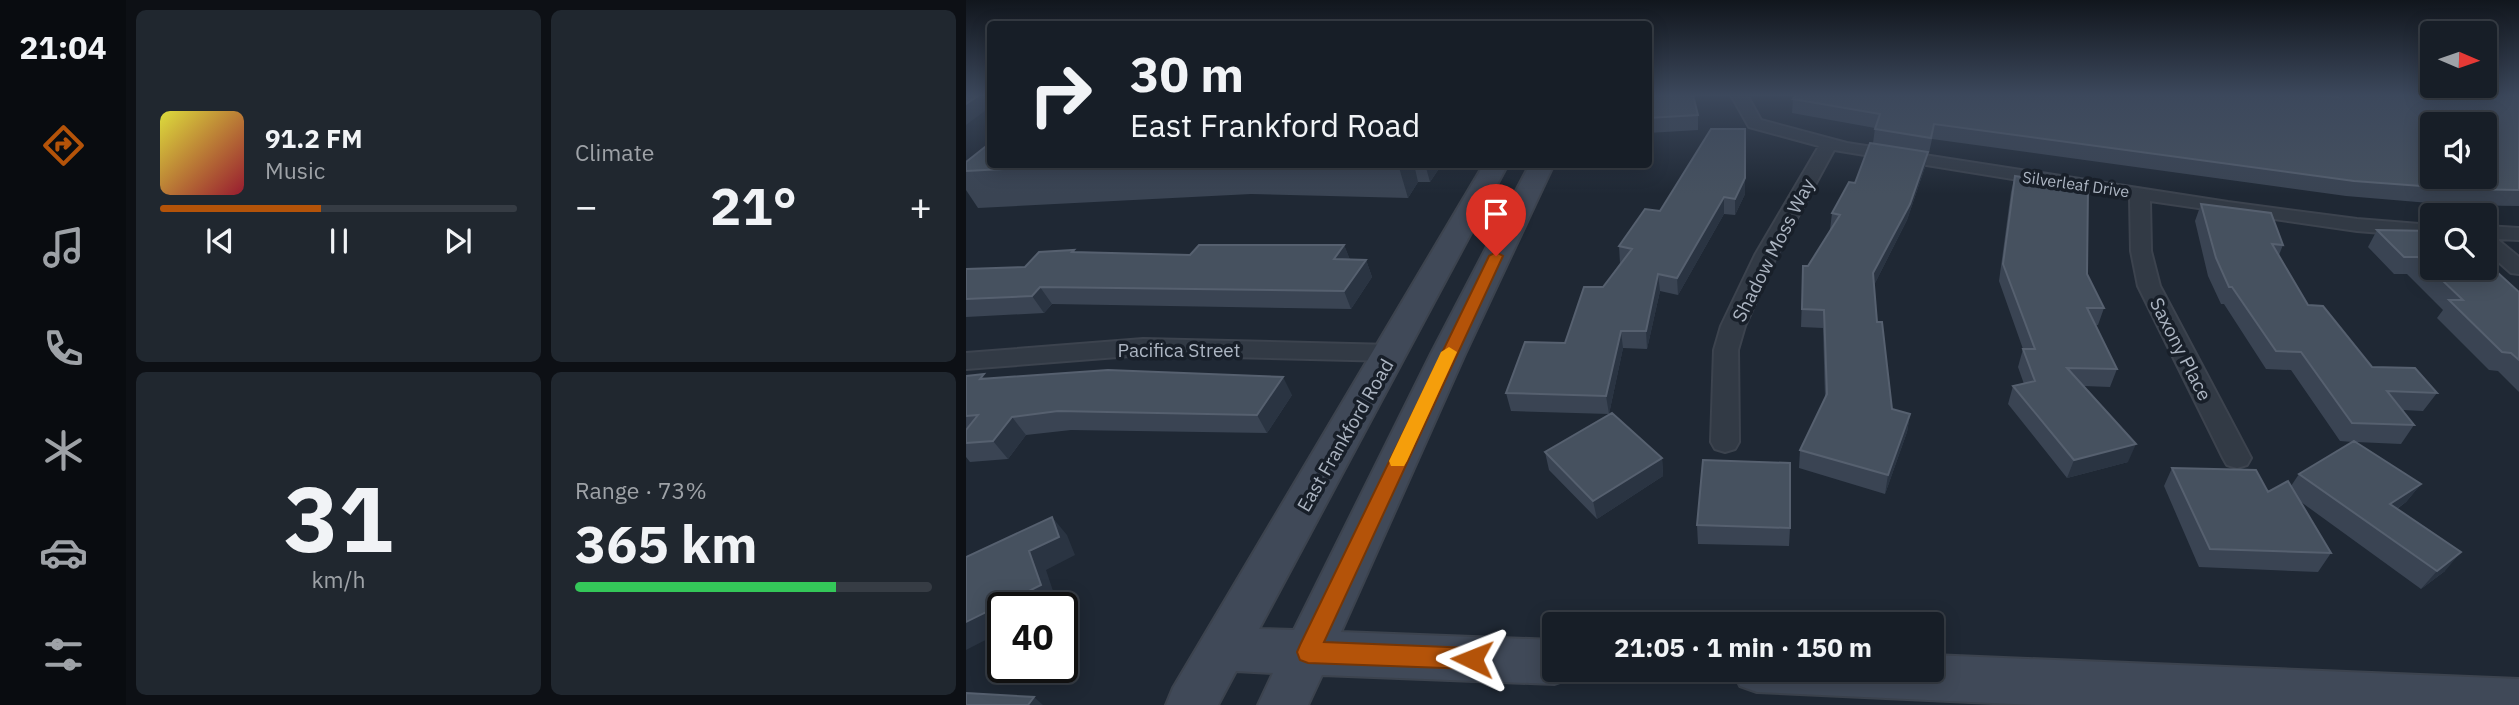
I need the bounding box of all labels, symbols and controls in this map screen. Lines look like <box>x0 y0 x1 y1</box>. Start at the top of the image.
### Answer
north arrow <box>2420 21 2497 98</box>
map controls <box>2420 21 2497 280</box>
text: 21:04 <box>19 26 107 68</box>
text: 30 m <box>1130 42 1244 105</box>
icon: right <box>1015 49 1106 140</box>
text: East Frankford Road <box>1130 104 1420 146</box>
button: sound <box>2420 112 2497 189</box>
icon: directions <box>39 121 88 170</box>
text: 91.2 FM <box>265 121 363 155</box>
text: Climate <box>575 137 654 167</box>
text: Music <box>265 155 325 185</box>
street label: Silverleaf Drive <box>2021 167 2131 201</box>
text: 21° <box>710 172 797 239</box>
street label: Shadow Moss Way <box>1726 174 1820 326</box>
text: − <box>575 181 598 230</box>
text: + <box>909 181 932 230</box>
pin <box>1466 184 1526 256</box>
icon: arrive <box>1477 195 1515 233</box>
button: search <box>2420 203 2497 280</box>
icon: previous <box>201 222 239 260</box>
icon: pause <box>320 222 358 260</box>
icon: next <box>439 222 477 260</box>
icon: music <box>39 223 88 272</box>
street label: Saxony Place <box>2145 293 2217 405</box>
icon: phone <box>39 324 88 373</box>
street label: Pacifica Street <box>1118 338 1240 362</box>
street label: East Frankford Road <box>1292 354 1398 516</box>
icon: climate <box>39 426 88 475</box>
text: 31 <box>284 459 393 577</box>
text: Range · 73% <box>575 475 707 505</box>
text: 365 km <box>575 510 757 577</box>
icon: car <box>39 528 88 577</box>
text: km/h <box>311 564 366 594</box>
speed limit sign: 40 <box>987 592 1078 683</box>
position arrow <box>1435 622 1509 696</box>
icon: filters <box>39 630 88 679</box>
text: 21:05 · 1 min · 150 m <box>1614 630 1872 664</box>

